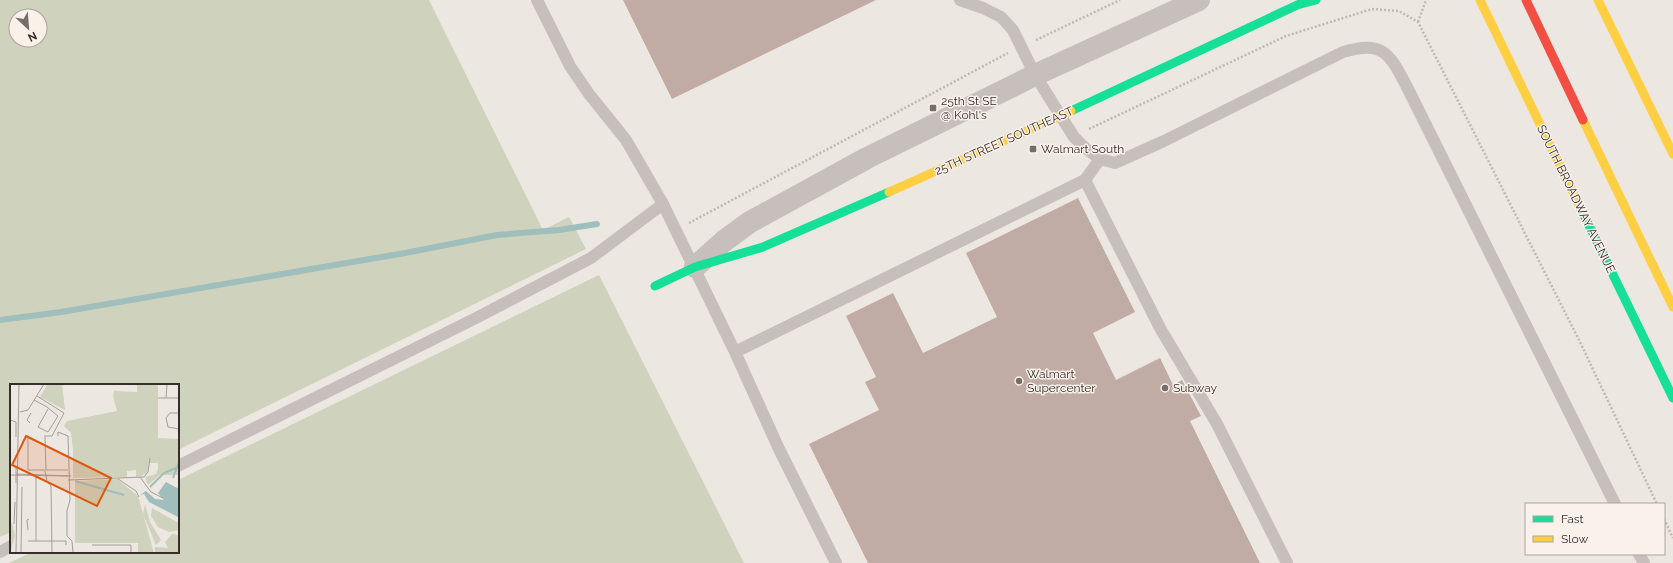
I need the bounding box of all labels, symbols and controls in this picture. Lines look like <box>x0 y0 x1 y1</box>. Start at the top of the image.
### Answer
north arrow <box>8 8 48 48</box>
text: N <box>26 29 39 44</box>
place label: 25th St SE @ Kohl's <box>941 94 997 122</box>
marker: 25th St SE @ Kohl's <box>928 103 938 113</box>
street label: 25TH STREET SOUTHEAST <box>933 104 1076 178</box>
street label: SOUTH BROADWAY AVENUE <box>1534 123 1618 275</box>
place label: Walmart South <box>1041 142 1124 156</box>
marker: Walmart South <box>1028 144 1038 154</box>
place label: Walmart Supercenter <box>1027 367 1096 395</box>
marker: Walmart Supercenter <box>1014 376 1024 386</box>
place label: Subway <box>1173 381 1218 395</box>
marker: Subway <box>1160 383 1170 393</box>
inset map <box>10 384 179 553</box>
legend <box>1525 503 1665 555</box>
text: Fast <box>1561 512 1584 526</box>
text: Slow <box>1561 532 1588 546</box>

